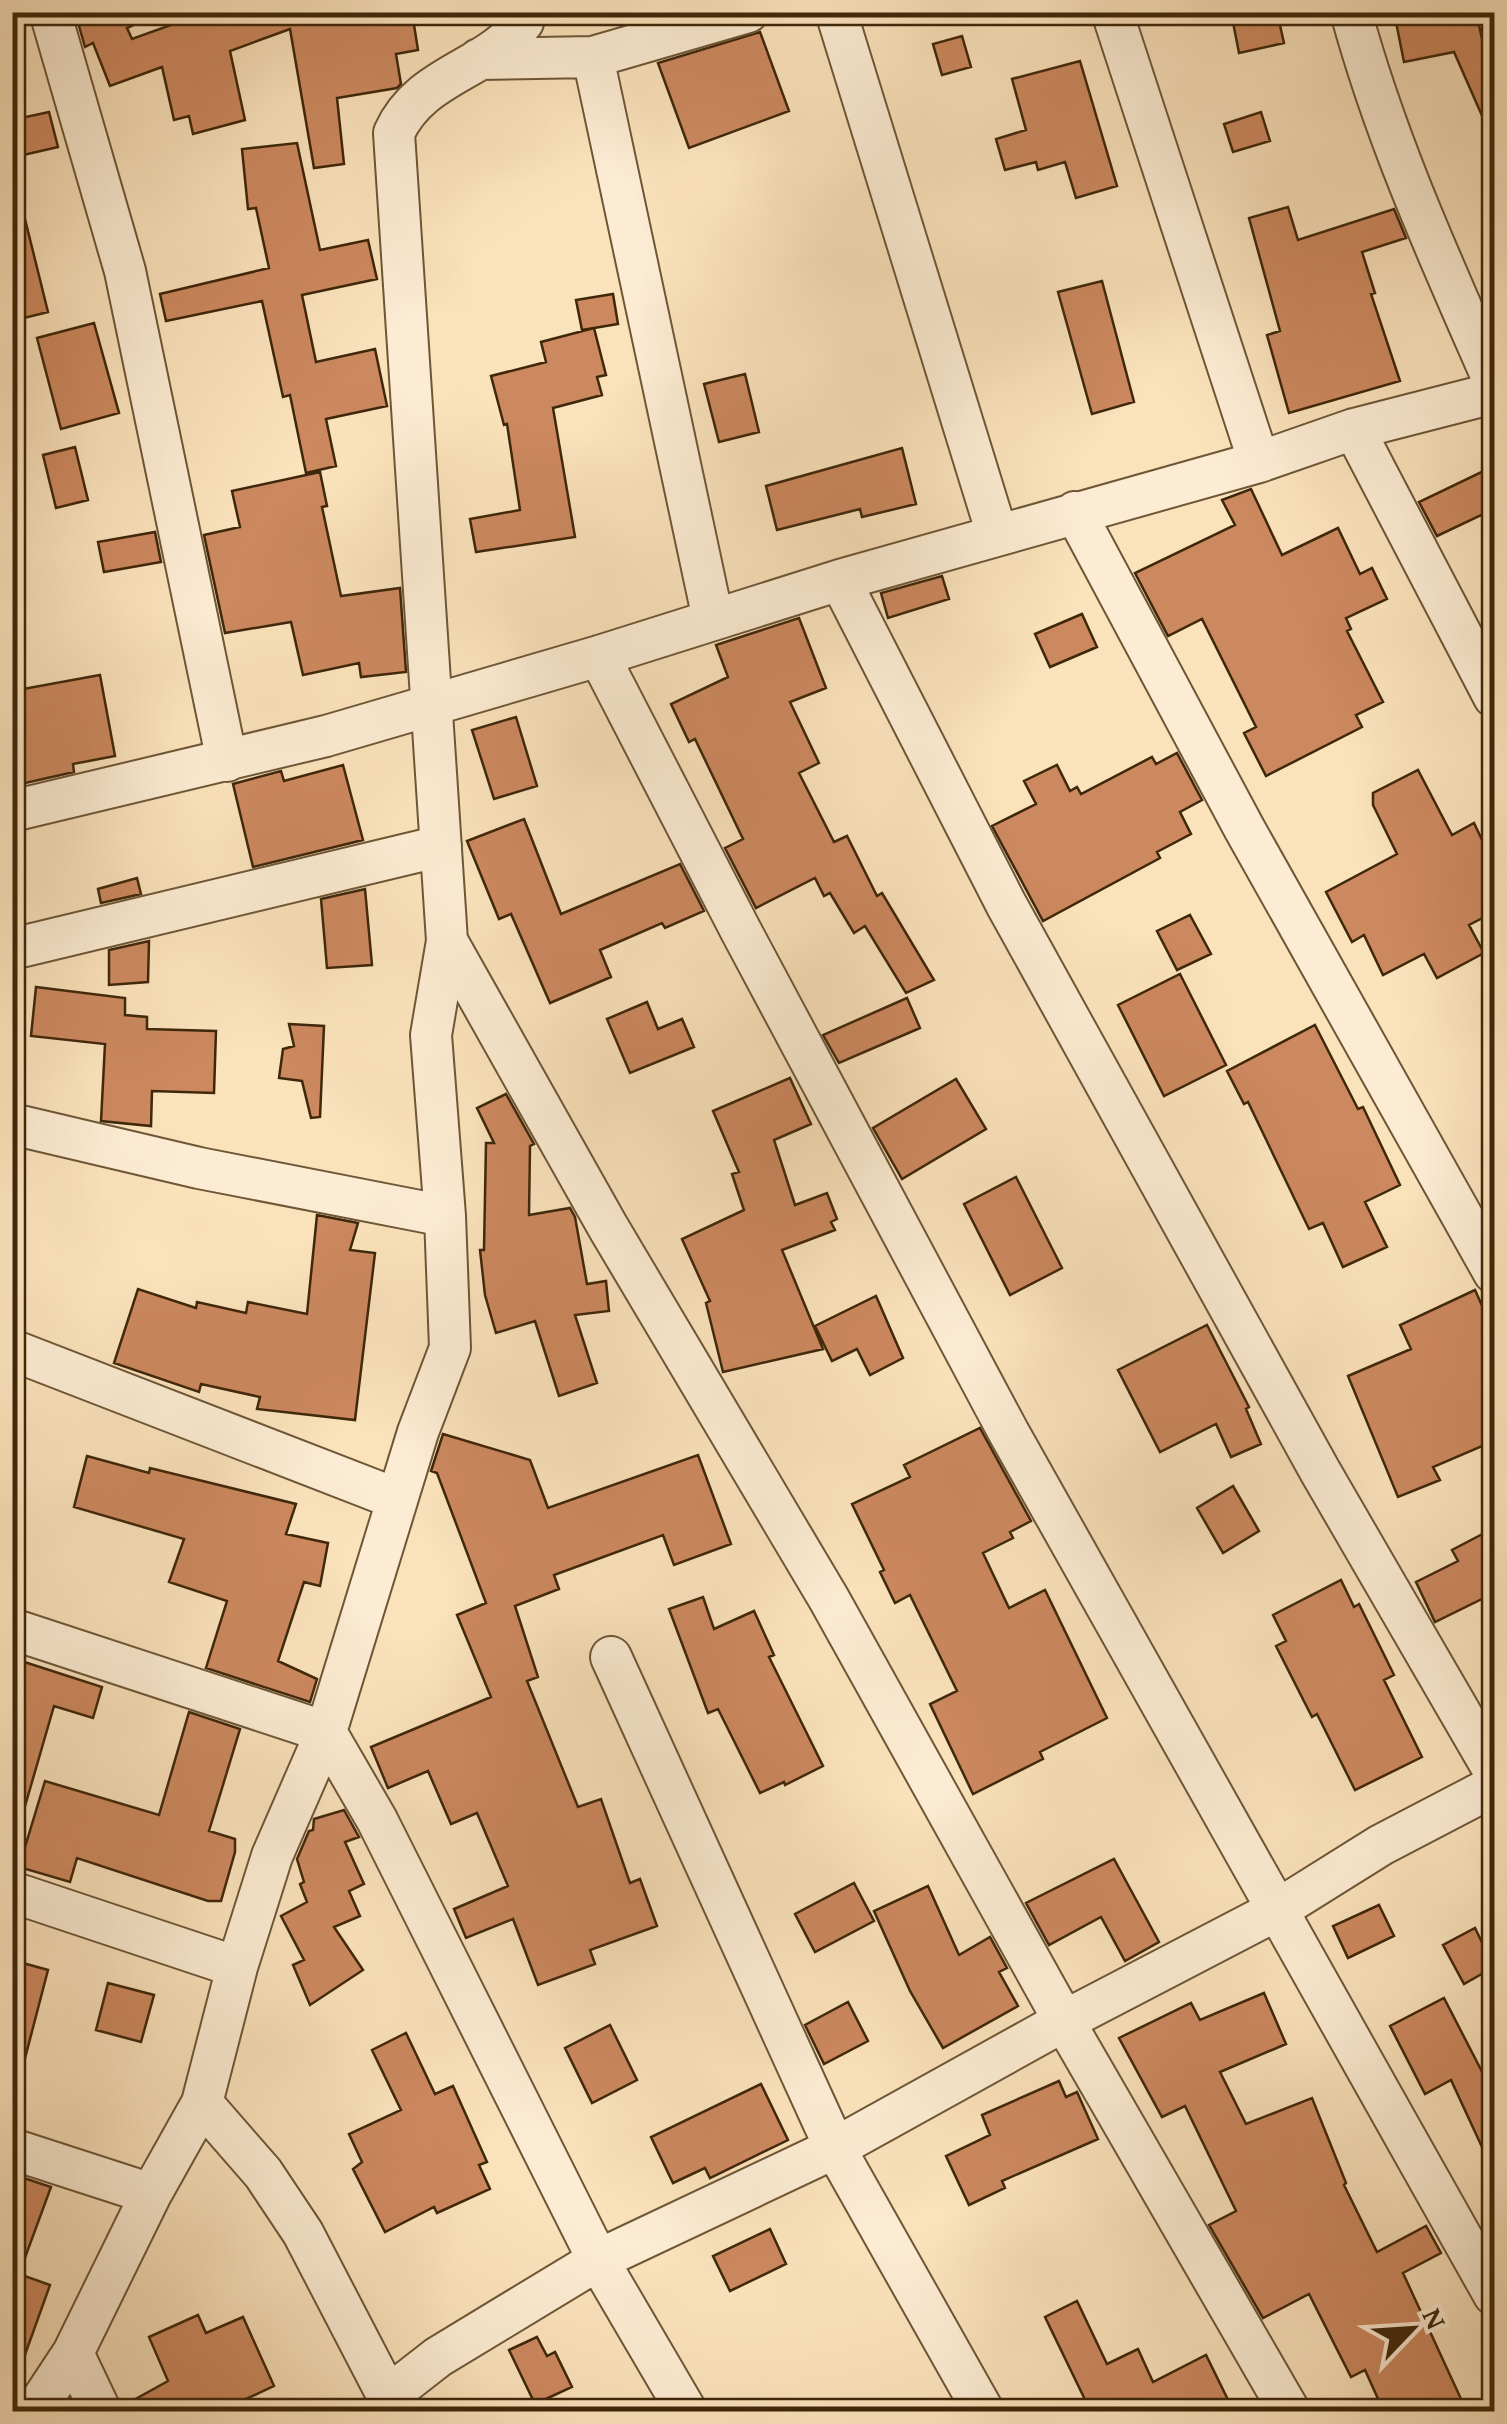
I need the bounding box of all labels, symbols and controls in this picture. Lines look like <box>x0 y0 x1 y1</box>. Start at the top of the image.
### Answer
north arrow <box>1362 2279 1462 2379</box>
text: N <box>1413 2301 1458 2336</box>

